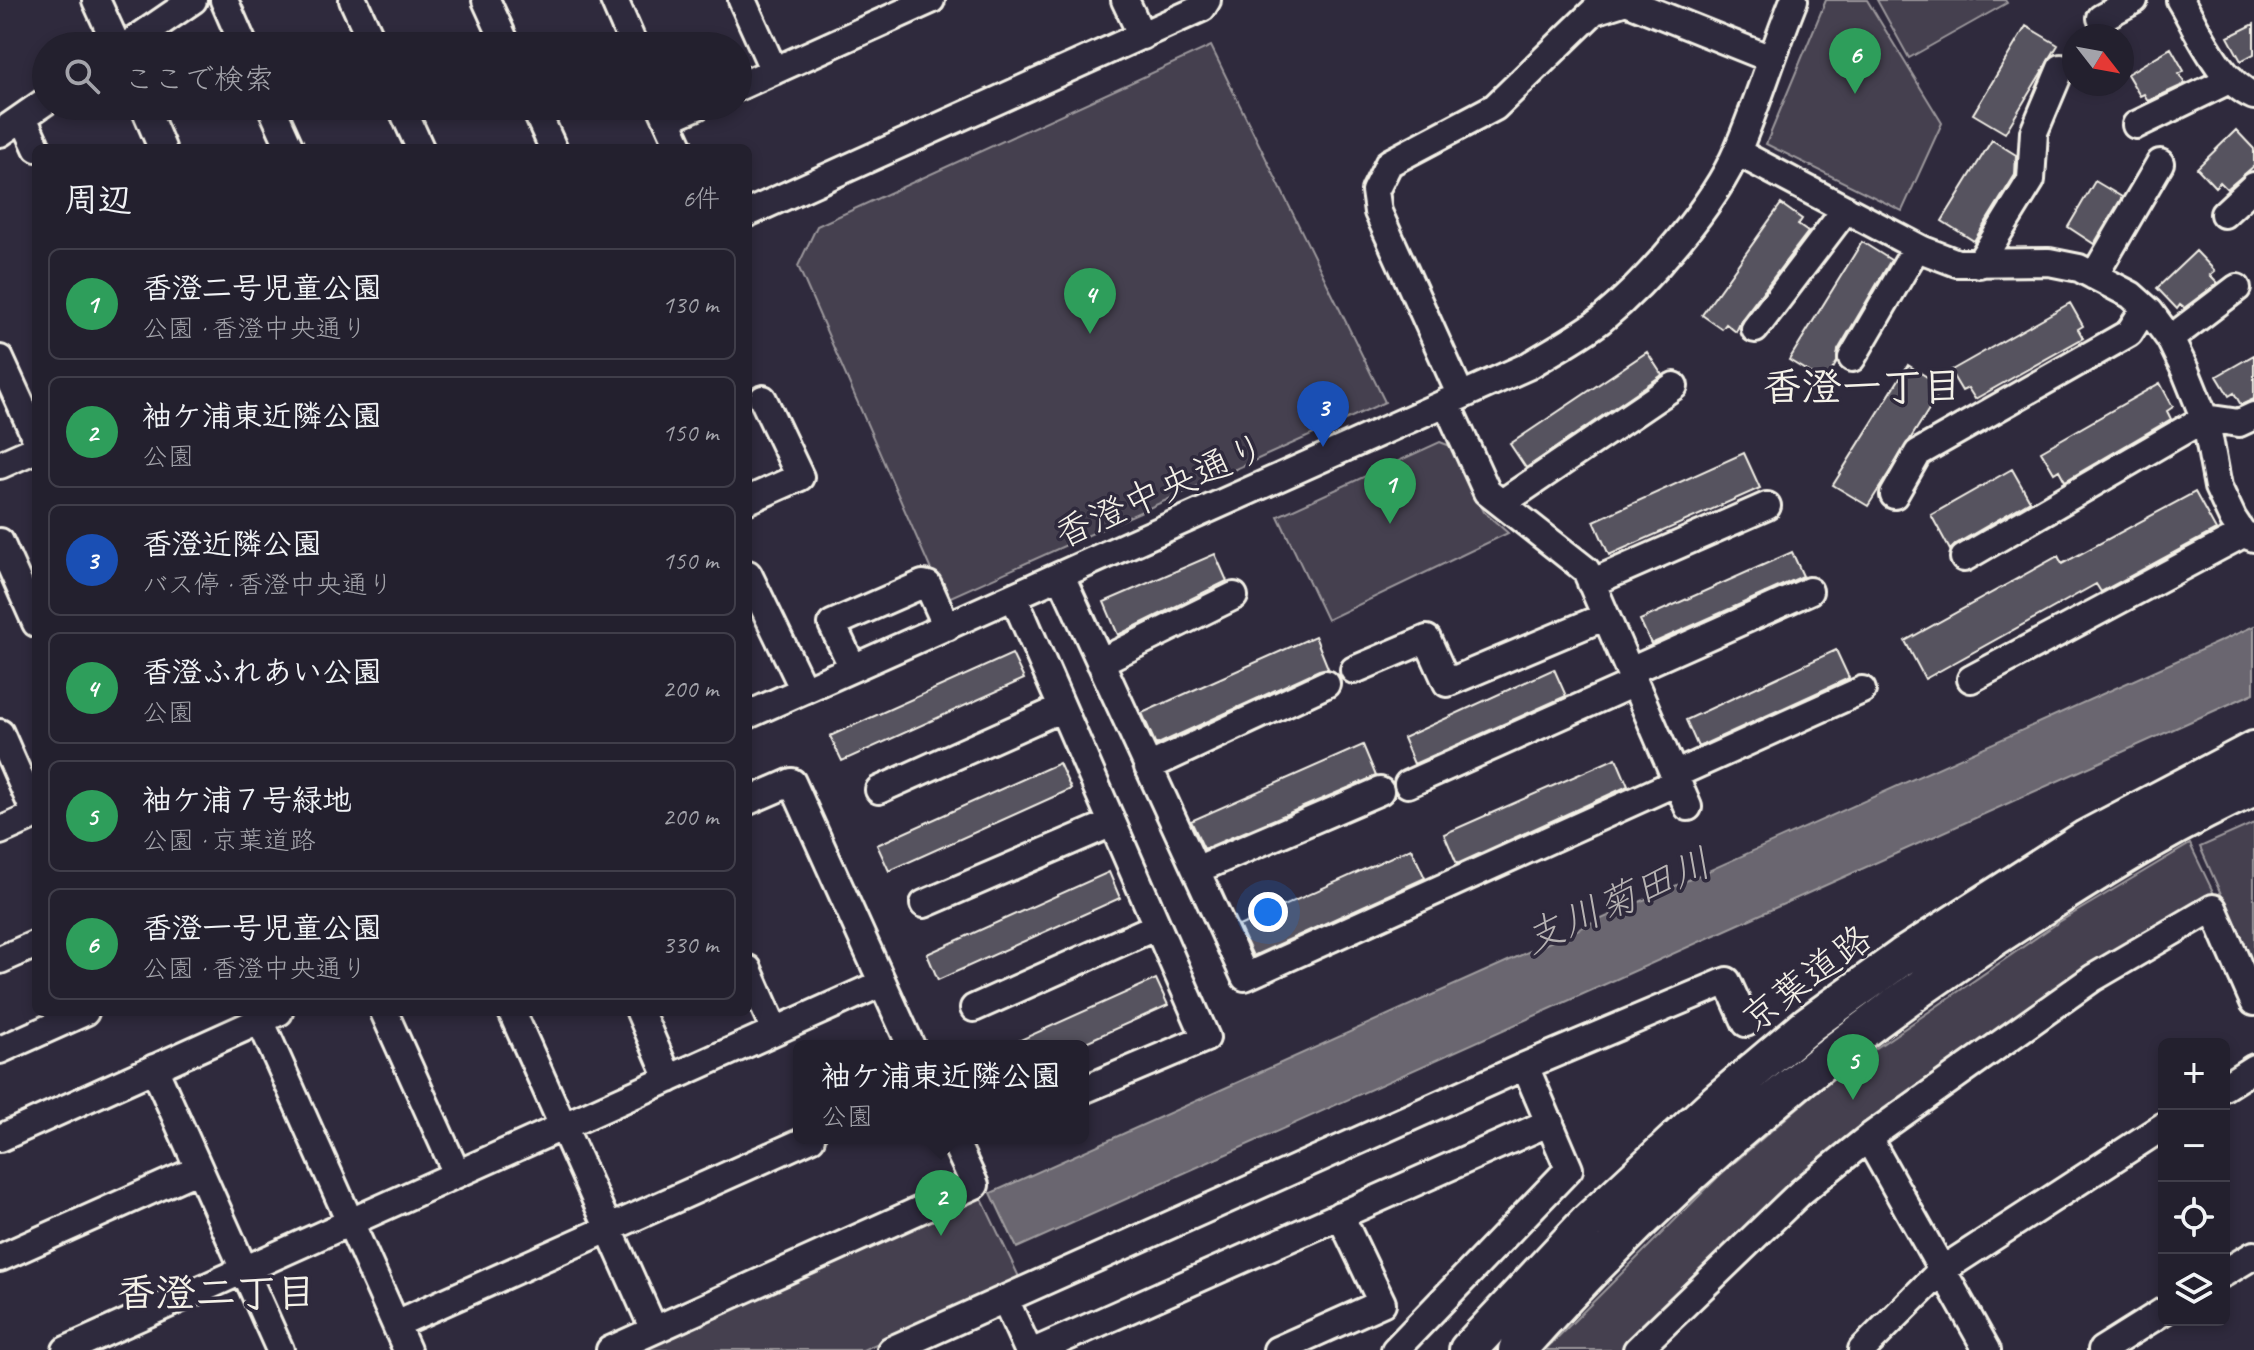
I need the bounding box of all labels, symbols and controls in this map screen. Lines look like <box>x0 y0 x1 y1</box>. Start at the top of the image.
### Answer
north arrow <box>2062 24 2134 96</box>
pin: 6 <box>1829 28 1881 94</box>
search box <box>32 32 752 120</box>
icon: search <box>60 54 104 98</box>
text: ここで検索 <box>124 60 274 98</box>
text: 周辺 <box>64 178 132 221</box>
text: 6件 <box>682 182 720 215</box>
pin: 4 <box>1064 268 1116 334</box>
text: 香澄二号児童公園 <box>142 269 382 307</box>
text: 1 <box>86 288 98 321</box>
text: 130 m <box>662 288 718 321</box>
text: 公園 · 香澄中央通り <box>142 312 367 345</box>
district label: 香澄一丁目 <box>1762 362 1962 412</box>
pin: 3 <box>1297 381 1349 447</box>
text: 袖ケ浦東近隣公園 <box>142 397 382 435</box>
text: 2 <box>86 416 98 449</box>
text: 150 m <box>662 416 718 449</box>
street label: 香澄中央通り <box>1046 423 1274 558</box>
text: 公園 <box>142 440 194 473</box>
pin: 1 <box>1364 458 1416 524</box>
text: 香澄近隣公園 <box>142 525 322 563</box>
text: 3 <box>86 544 98 577</box>
text: 150 m <box>662 544 718 577</box>
text: バス停 · 香澄中央通り <box>142 568 393 601</box>
text: 香澄ふれあい公園 <box>142 653 382 691</box>
text: 4 <box>86 672 98 705</box>
text: 200 m <box>662 672 718 705</box>
text: 公園 <box>142 696 194 729</box>
text: 袖ケ浦７号緑地 <box>142 781 352 819</box>
text: 5 <box>86 800 98 833</box>
text: 200 m <box>662 800 718 833</box>
text: 公園 · 京葉道路 <box>142 824 315 857</box>
water label: 支川菊田川 <box>1516 837 1719 964</box>
your location <box>1248 892 1288 932</box>
text: 香澄一号児童公園 <box>142 909 382 947</box>
street label: 京葉道路 <box>1731 914 1881 1043</box>
text: 6 <box>86 928 98 961</box>
text: 330 m <box>662 928 718 961</box>
text: 公園 · 香澄中央通り <box>142 952 367 985</box>
pin: 5 <box>1827 1034 1879 1100</box>
map controls <box>2158 1038 2230 1326</box>
button: + <box>2158 1038 2230 1110</box>
popup <box>793 1040 1089 1144</box>
text: 袖ケ浦東近隣公園 <box>821 1057 1061 1095</box>
text: 公園 <box>821 1100 873 1133</box>
button: − <box>2158 1110 2230 1182</box>
pin: 2 <box>915 1170 967 1236</box>
button: locate <box>2158 1182 2230 1254</box>
button: layers <box>2158 1254 2230 1326</box>
district label: 香澄二丁目 <box>116 1268 316 1318</box>

